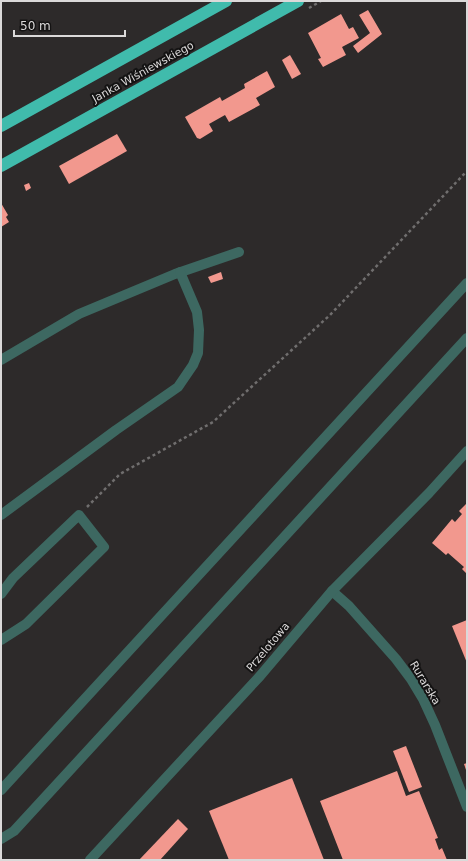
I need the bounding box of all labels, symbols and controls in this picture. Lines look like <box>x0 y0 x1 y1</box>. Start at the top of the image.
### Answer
scale bar <box>14 12 125 38</box>
text: 50 m <box>20 19 51 33</box>
street label: Janka Wiśniewskiego <box>89 38 196 106</box>
street label: Przelotowa <box>244 620 292 674</box>
street label: Rurarska <box>407 659 443 707</box>

